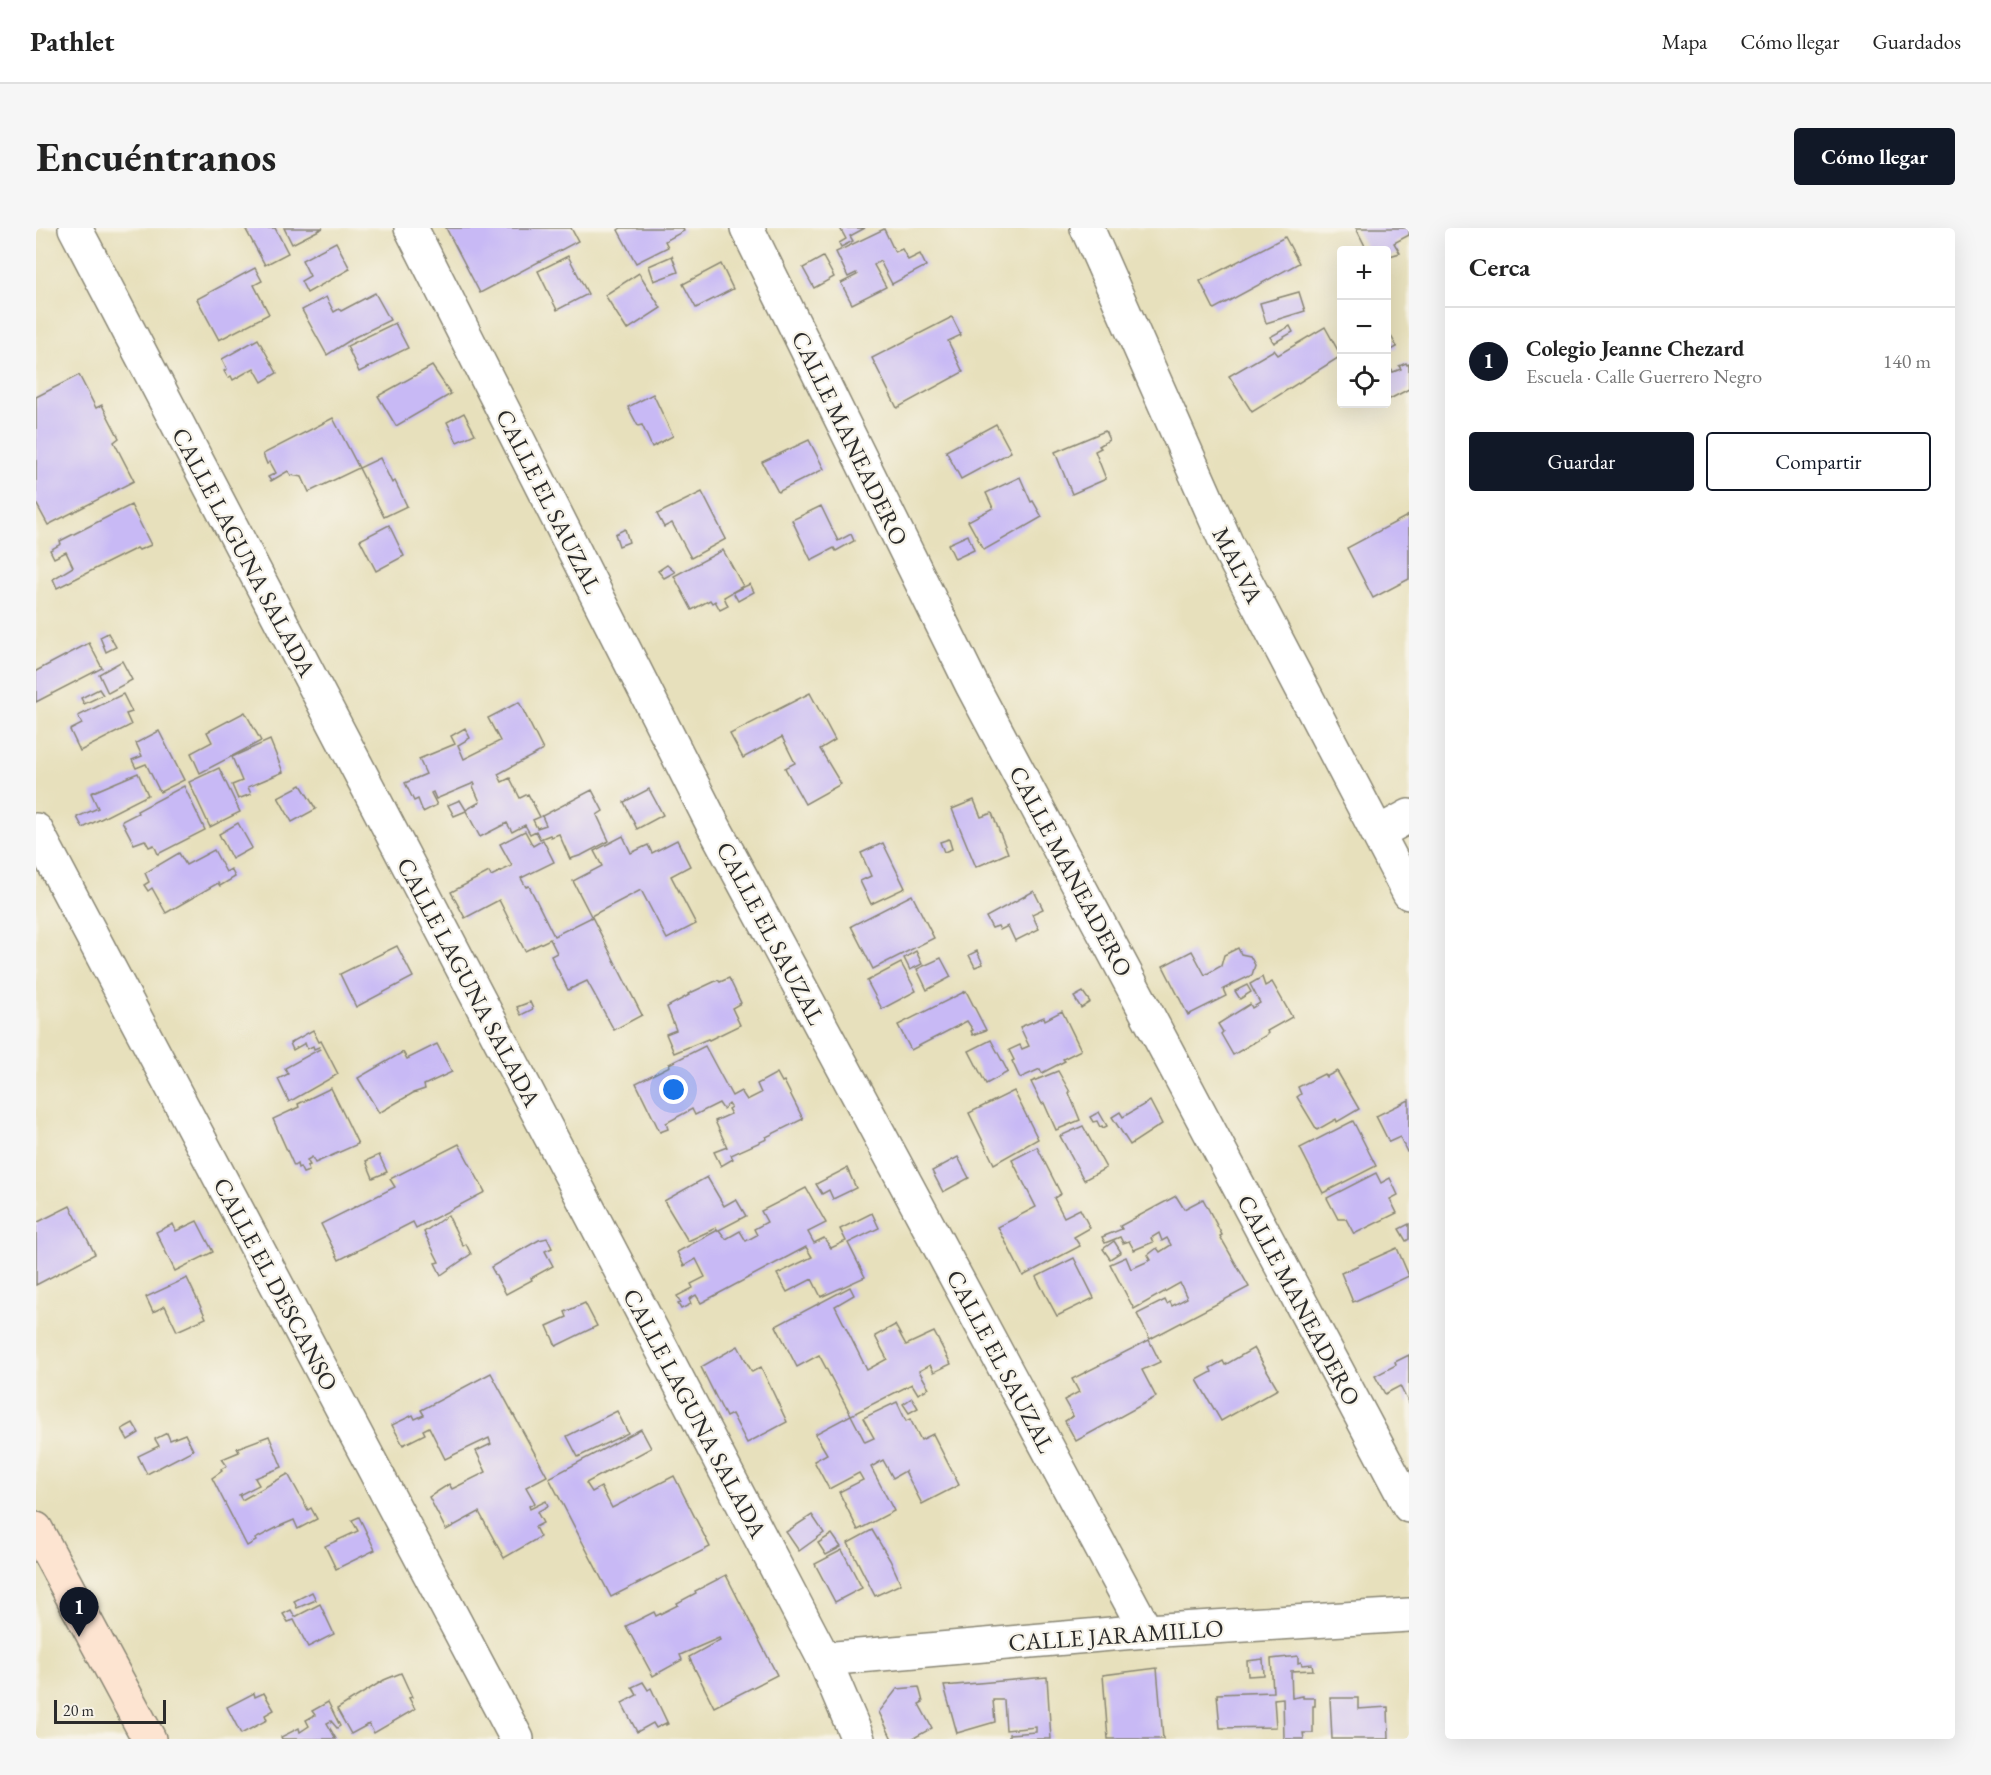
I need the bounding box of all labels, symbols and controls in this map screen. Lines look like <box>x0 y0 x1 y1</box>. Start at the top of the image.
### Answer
text: Pathlet <box>30 23 114 59</box>
text: Mapa <box>1662 28 1707 55</box>
text: Cómo llegar <box>1740 28 1839 55</box>
text: Guardados <box>1872 28 1961 55</box>
button: Cómo llegar <box>1794 128 1955 185</box>
text: Encuéntranos <box>36 129 276 184</box>
map controls <box>1337 246 1391 408</box>
button: + <box>1337 246 1391 300</box>
text: Cerca <box>1469 250 1530 284</box>
button: − <box>1337 300 1391 354</box>
street label: CALLE MANEADERO <box>785 326 915 550</box>
text: Colegio Jeanne Chezard <box>1526 334 1744 363</box>
text: 1 <box>1483 348 1494 374</box>
text: 140 m <box>1883 348 1931 374</box>
button: locate <box>1337 354 1391 408</box>
text: Escuela · Calle Guerrero Negro <box>1526 363 1762 389</box>
street label: CALLE EL SAUZAL <box>489 404 609 598</box>
street label: CALLE LAGUNA SALADA <box>165 422 323 682</box>
button: Guardar <box>1469 432 1694 491</box>
button: Compartir <box>1706 432 1931 491</box>
street label: MALVA <box>1206 521 1271 609</box>
street label: CALLE MANEADERO <box>1002 760 1140 982</box>
street label: CALLE EL SAUZAL <box>710 836 832 1030</box>
street label: CALLE LAGUNA SALADA <box>390 852 548 1112</box>
your location <box>659 1075 688 1104</box>
street label: CALLE EL DESCANSO <box>207 1172 345 1396</box>
street label: CALLE MANEADERO <box>1230 1189 1368 1411</box>
street label: CALLE EL SAUZAL <box>940 1264 1062 1458</box>
street label: CALLE LAGUNA SALADA <box>616 1283 774 1543</box>
pin: 1 <box>60 1588 99 1637</box>
street label: CALLE JARAMILLO <box>1007 1612 1225 1658</box>
scale bar <box>54 1697 166 1724</box>
text: 20 m <box>63 1700 94 1721</box>

